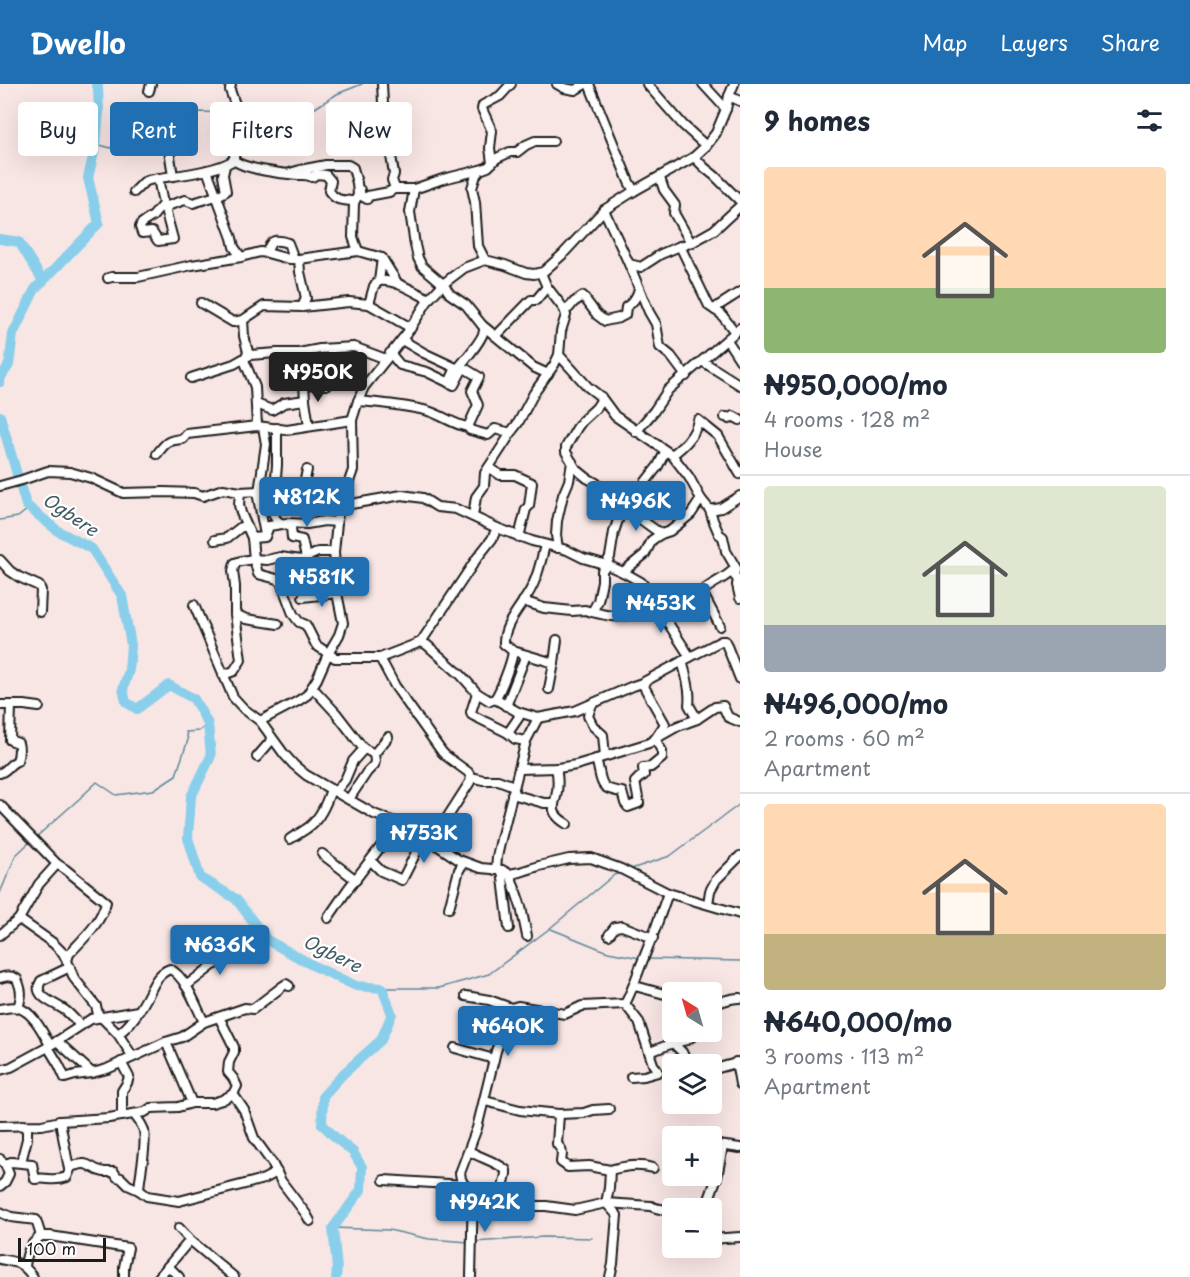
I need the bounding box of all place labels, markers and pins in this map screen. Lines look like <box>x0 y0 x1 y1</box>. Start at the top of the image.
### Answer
pin: ₦950K <box>276 352 360 403</box>
pin: ₦812K <box>265 477 349 528</box>
pin: ₦496K <box>594 481 678 532</box>
pin: ₦581K <box>280 557 364 608</box>
pin: ₦453K <box>619 583 703 634</box>
pin: ₦753K <box>382 813 466 864</box>
pin: ₦636K <box>178 925 262 976</box>
pin: ₦640K <box>466 1006 550 1057</box>
pin: ₦942K <box>443 1182 527 1233</box>

